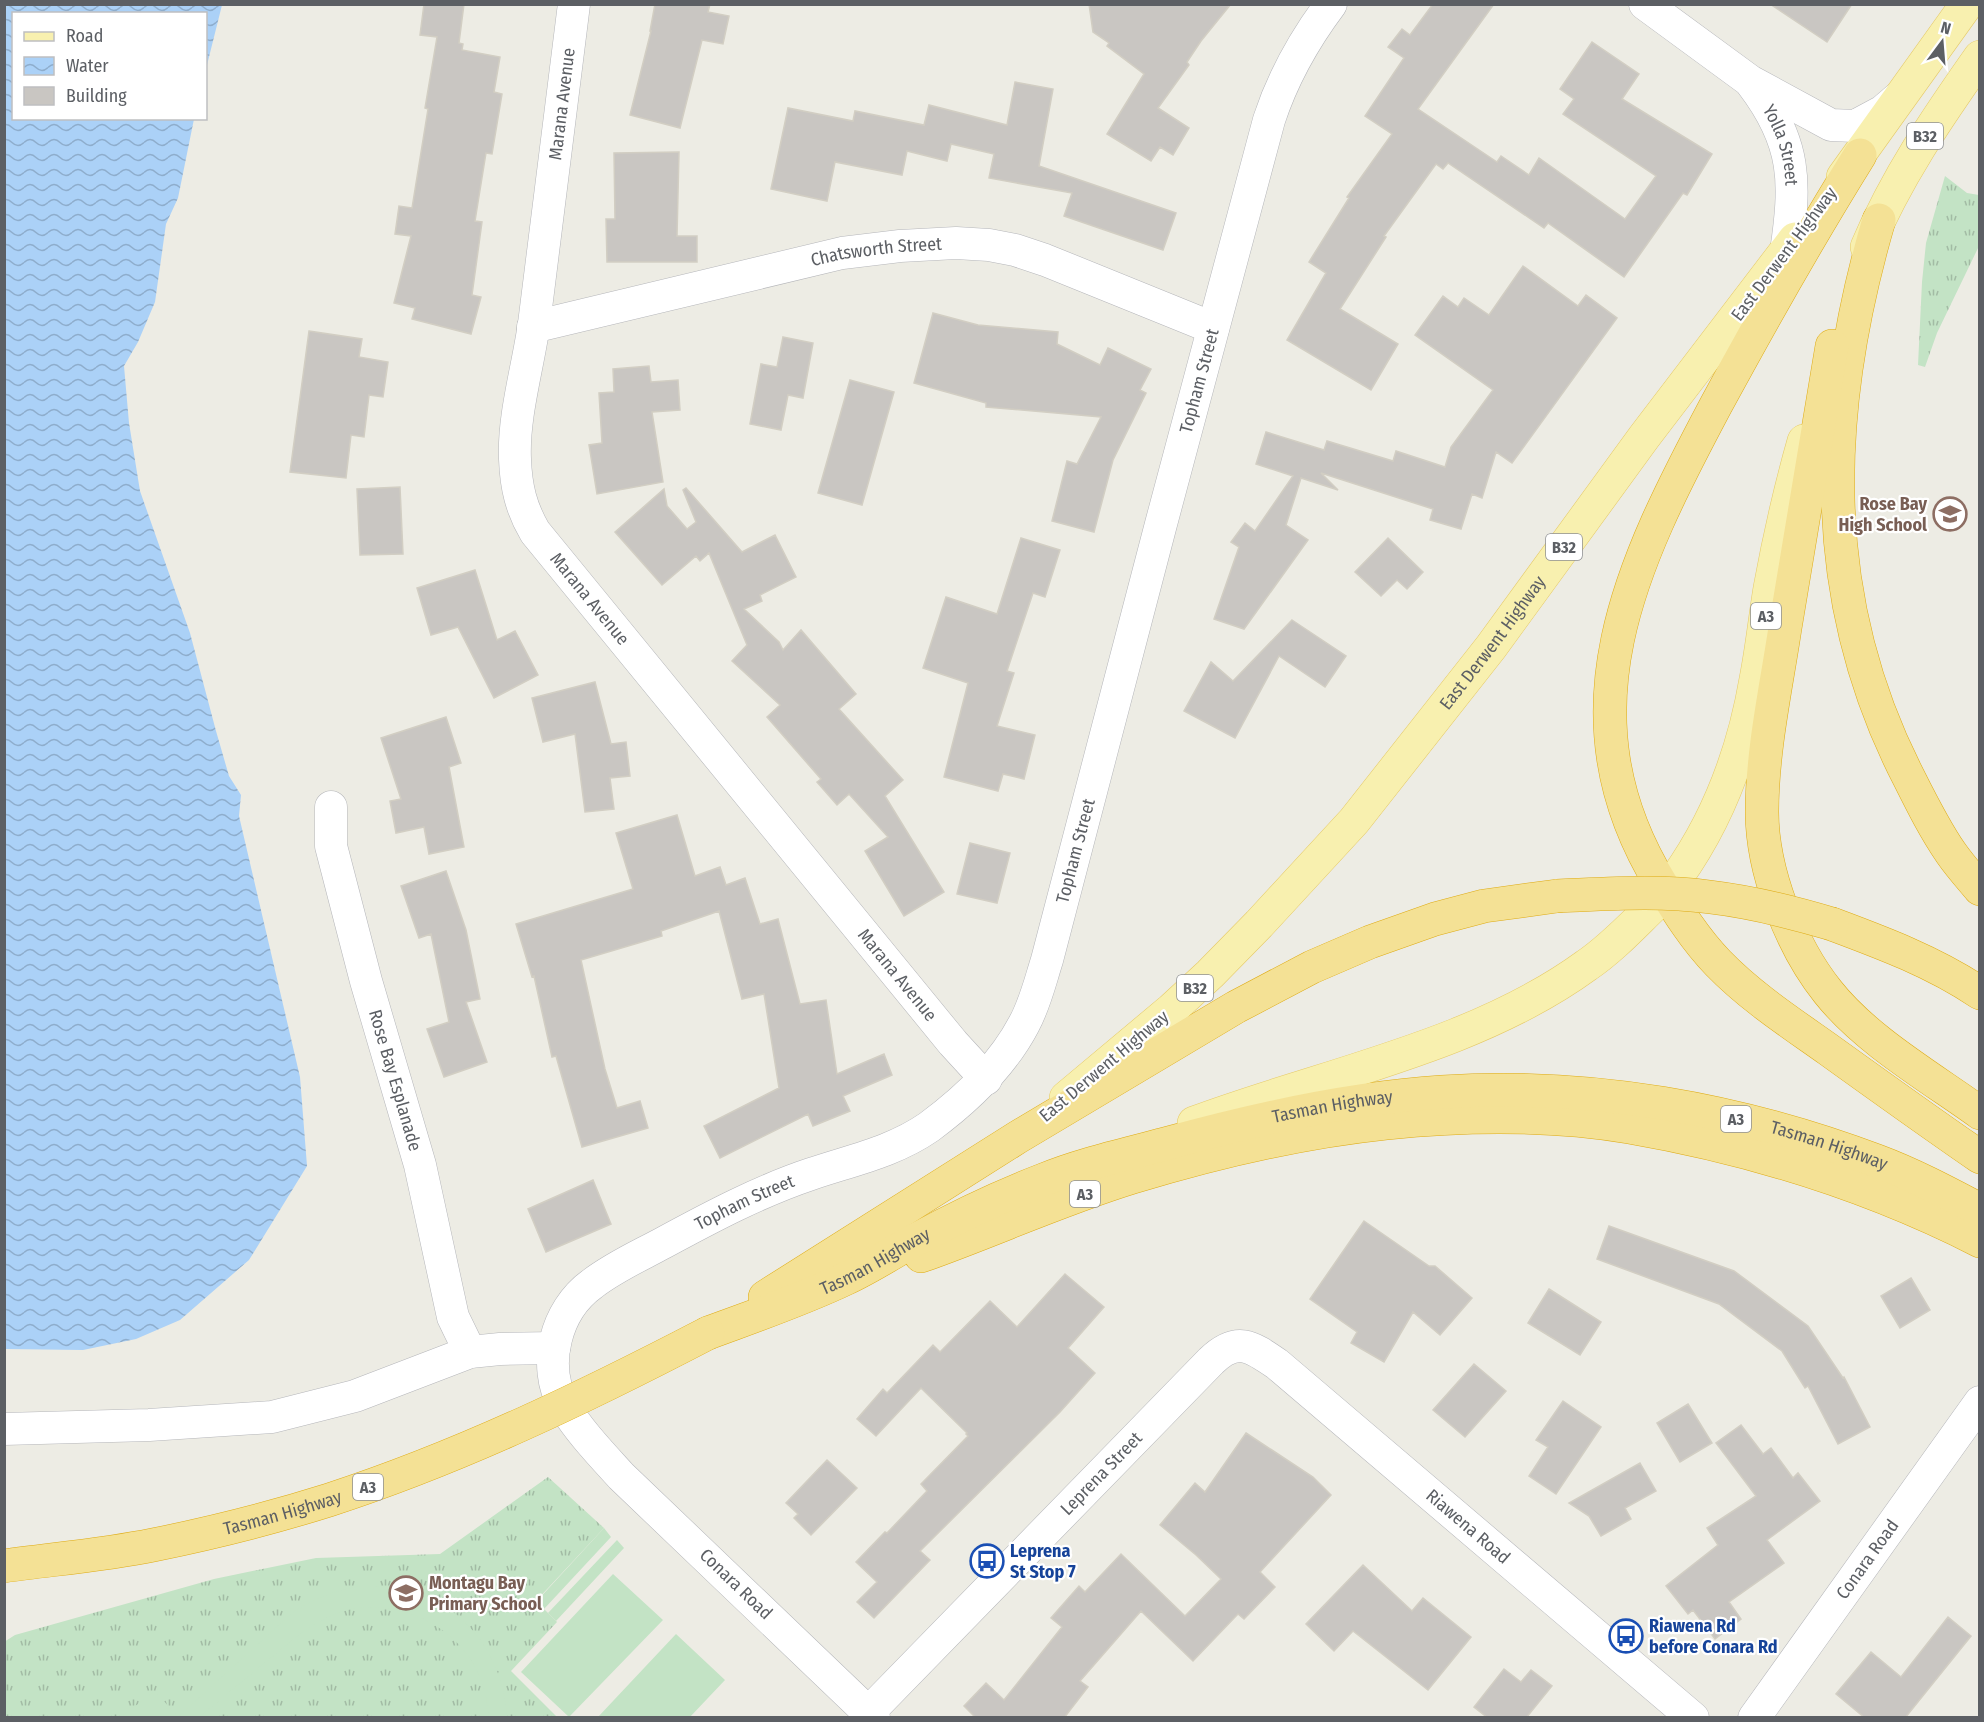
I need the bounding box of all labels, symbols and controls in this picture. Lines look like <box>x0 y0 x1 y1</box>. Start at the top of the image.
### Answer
legend <box>12 12 207 120</box>
north arrow <box>1912 12 1972 72</box>
text: N <box>1939 18 1953 39</box>
text: Road <box>66 25 103 47</box>
street label: Marana Avenue <box>544 47 580 161</box>
text: Water <box>66 55 109 77</box>
text: Building <box>66 85 127 107</box>
street label: Yolla Street <box>1758 101 1803 186</box>
road number: B32 <box>1907 123 1943 149</box>
street label: East Derwent Highway <box>1726 183 1842 325</box>
street label: Chatsworth Street <box>808 233 943 271</box>
street label: Topham Street <box>1175 326 1224 435</box>
place label: Rose Bay High School <box>1839 493 1927 536</box>
school or university icon: Rose Bay High School <box>1932 496 1968 532</box>
road number: B32 <box>1546 534 1582 560</box>
street label: Marana Avenue <box>545 548 634 650</box>
street label: East Derwent Highway <box>1435 571 1550 714</box>
road number: A3 <box>1751 603 1781 629</box>
street label: Topham Street <box>1051 796 1100 905</box>
street label: Marana Avenue <box>853 924 942 1026</box>
road number: B32 <box>1177 975 1213 1001</box>
street label: East Derwent Highway <box>1035 1005 1173 1127</box>
street label: Rose Bay Esplanade <box>364 1007 426 1154</box>
street label: Tasman Highway <box>1270 1086 1394 1128</box>
road number: A3 <box>1721 1106 1751 1132</box>
street label: Tasman Highway <box>1768 1116 1891 1175</box>
street label: Topham Street <box>691 1170 797 1235</box>
road number: A3 <box>1070 1181 1100 1207</box>
street label: Tasman Highway <box>817 1223 934 1300</box>
street label: Leprena Street <box>1056 1427 1147 1520</box>
road number: A3 <box>353 1474 383 1500</box>
street label: Riawena Road <box>1421 1485 1515 1569</box>
street label: Tasman Highway <box>221 1486 345 1540</box>
street label: Conara Road <box>1832 1515 1903 1604</box>
place label: Leprena St Stop 7 <box>1010 1540 1076 1583</box>
bus stop icon: Leprena St Stop 7 <box>969 1543 1005 1579</box>
street label: Conara Road <box>695 1544 777 1624</box>
place label: Montagu Bay Primary School <box>429 1572 542 1615</box>
school or university icon: Montagu Bay Primary School <box>388 1575 424 1611</box>
place label: Riawena Rd before Conara Rd <box>1649 1615 1778 1658</box>
bus stop icon: Riawena Rd before Conara Rd <box>1608 1618 1644 1654</box>

